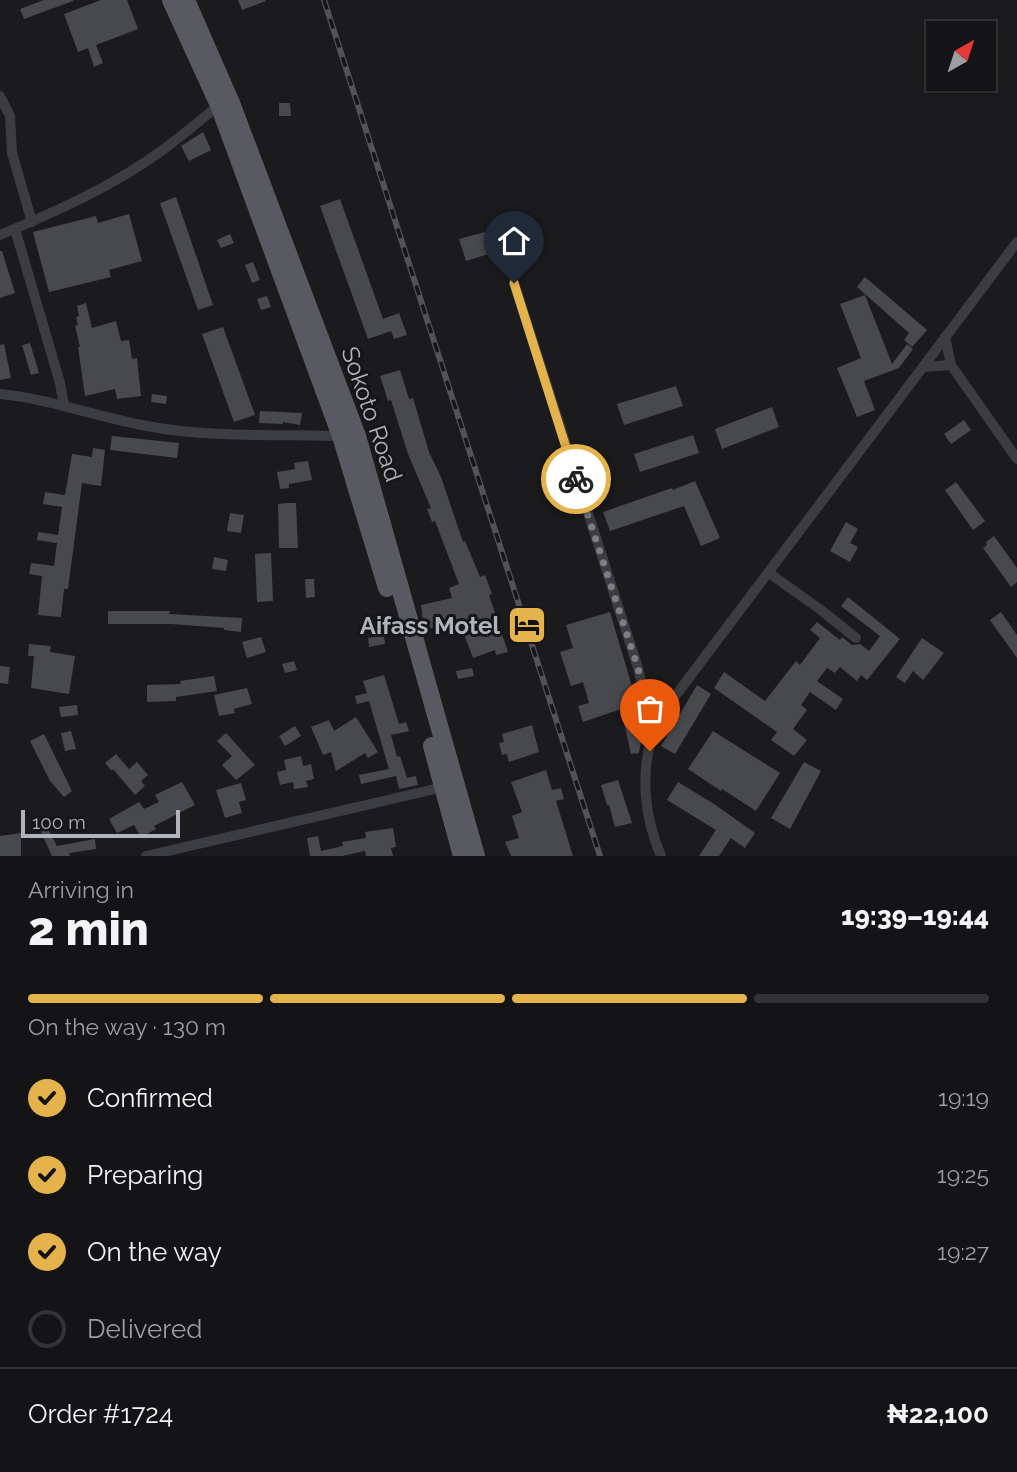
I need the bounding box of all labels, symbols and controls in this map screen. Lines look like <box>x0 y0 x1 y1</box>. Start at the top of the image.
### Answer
north arrow <box>926 21 996 91</box>
map controls <box>926 21 996 91</box>
pin <box>484 211 544 283</box>
icon: home <box>495 222 533 260</box>
street label: Sokoto Road <box>335 343 409 485</box>
courier <box>541 444 611 514</box>
icon: bike <box>557 460 595 498</box>
hotel icon: Aifass Motel <box>506 604 548 646</box>
place label: Aifass Motel <box>360 611 500 640</box>
pin <box>620 679 680 751</box>
icon: bag <box>631 690 669 728</box>
scale bar <box>21 807 180 839</box>
text: 100 m <box>32 811 86 833</box>
text: Arriving in <box>28 876 134 903</box>
text: 19:39–19:44 <box>841 901 989 931</box>
text: 2 min <box>28 902 149 956</box>
text: On the way · 130 m <box>28 1013 226 1040</box>
icon: check <box>28 1079 66 1117</box>
text: Confirmed <box>87 1083 213 1113</box>
text: 19:19 <box>938 1084 989 1111</box>
icon: check <box>28 1156 66 1194</box>
text: Preparing <box>87 1160 203 1190</box>
text: 19:25 <box>937 1161 989 1188</box>
icon: check <box>28 1233 66 1271</box>
text: On the way <box>87 1237 222 1267</box>
text: 19:27 <box>937 1238 989 1265</box>
text: Delivered <box>87 1314 202 1344</box>
text: Order #1724 <box>28 1399 173 1429</box>
text: ₦22,100 <box>886 1399 989 1429</box>

